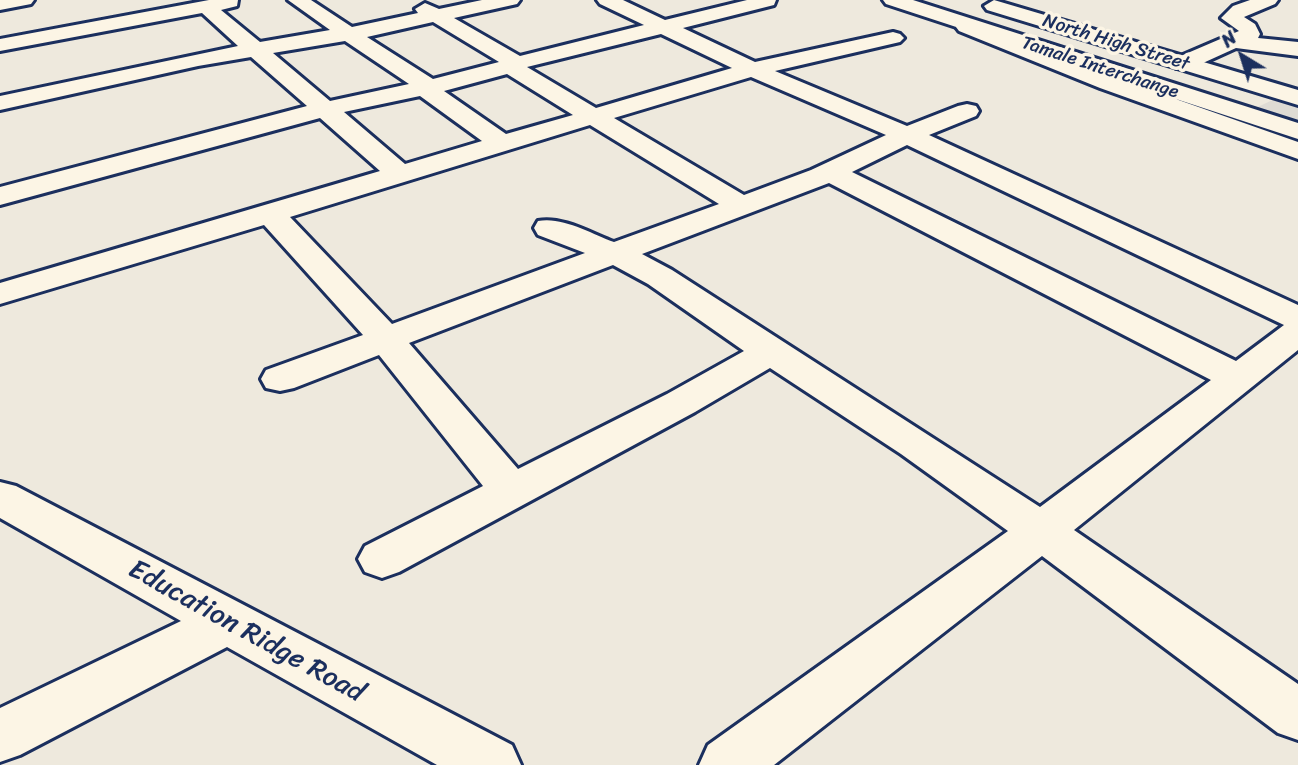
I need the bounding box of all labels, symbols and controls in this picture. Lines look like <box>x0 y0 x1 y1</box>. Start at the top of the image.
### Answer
street label: North High Street <box>1040 10 1192 76</box>
north arrow <box>1207 21 1277 91</box>
text: N <box>1213 22 1244 56</box>
street label: Tamale Interchange <box>1019 32 1181 104</box>
street label: Education Ridge Road <box>122 553 370 711</box>

